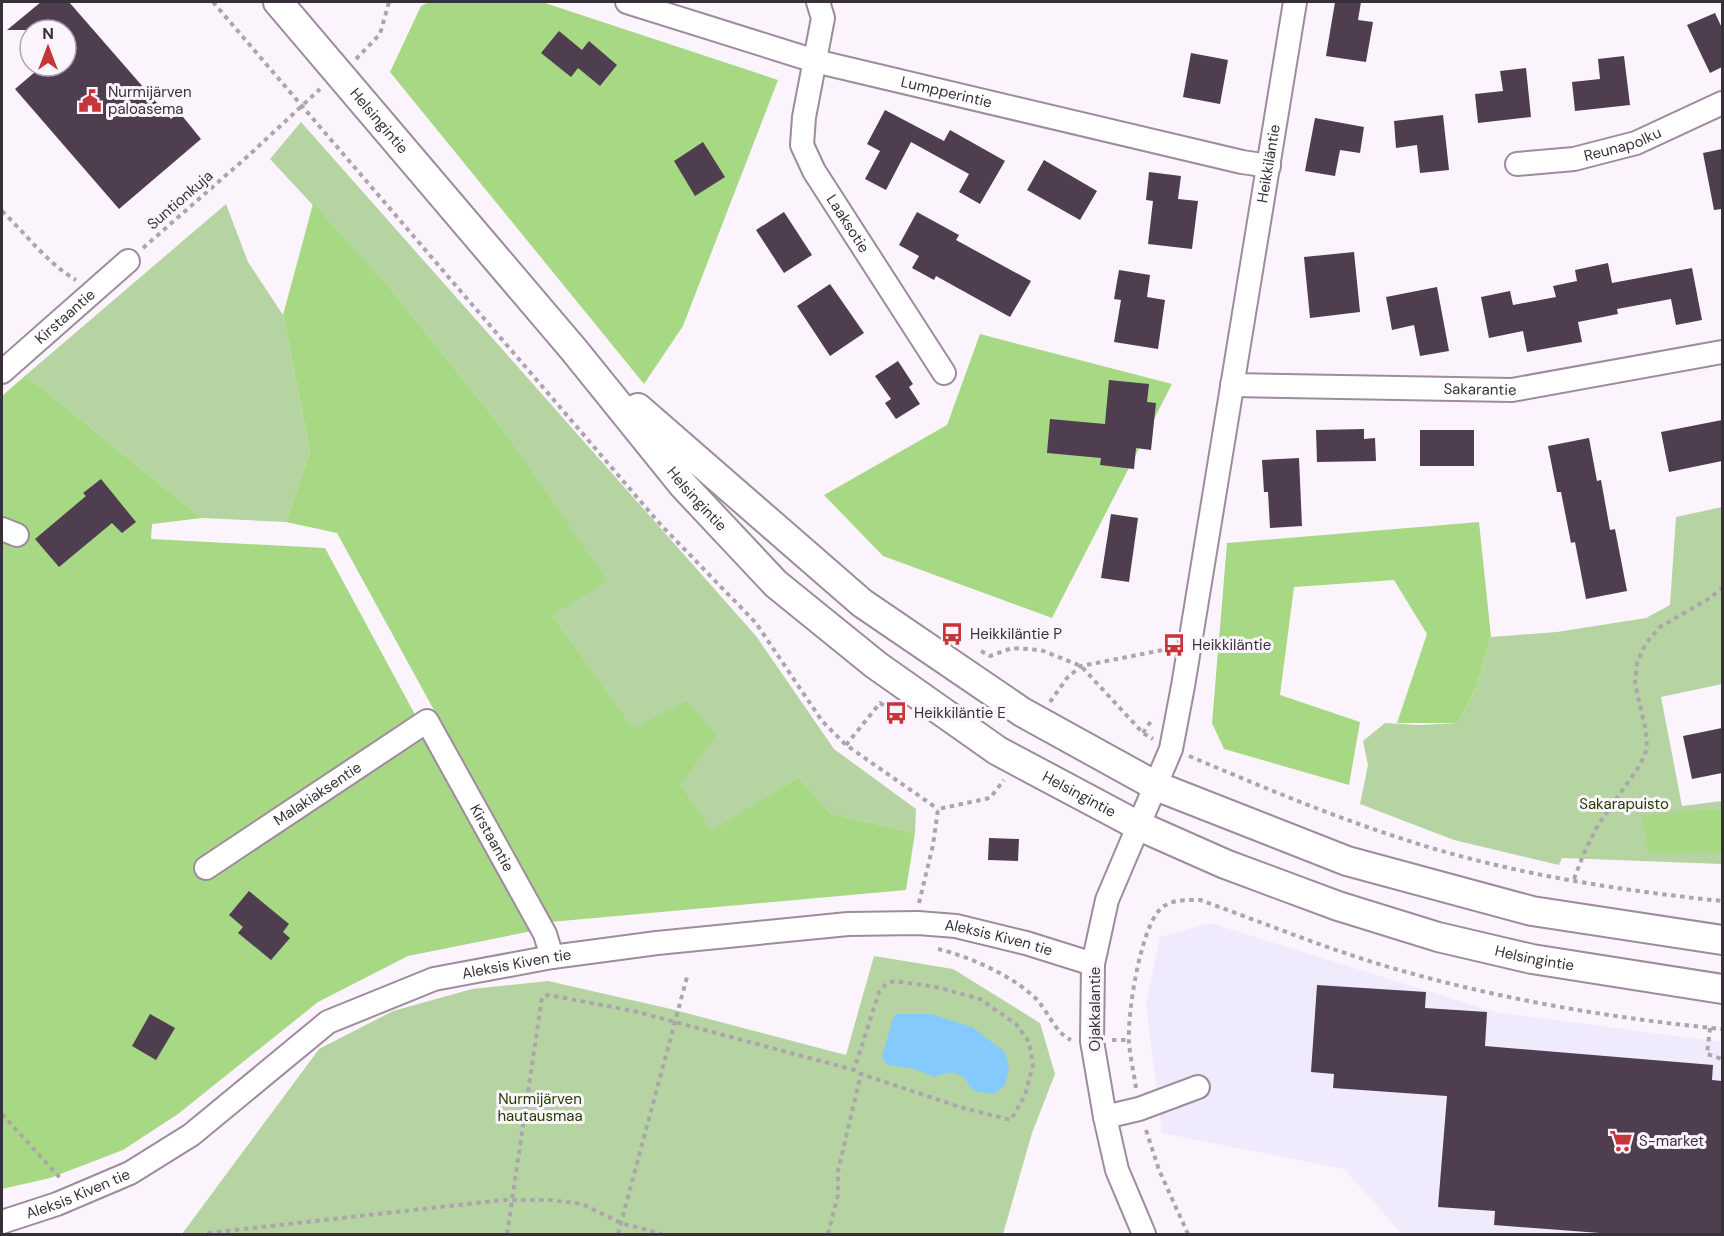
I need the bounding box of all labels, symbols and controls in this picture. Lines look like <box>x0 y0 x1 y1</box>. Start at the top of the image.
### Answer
north arrow <box>18 18 78 78</box>
text: N <box>42 23 54 44</box>
street label: Lumpperintie <box>899 72 994 113</box>
place label: Nurmijärven paloasema <box>108 82 192 119</box>
street label: Helsingintie <box>345 84 413 158</box>
public building icon: Nurmijärven paloasema <box>77 88 103 114</box>
street label: Heikkiläntie <box>1252 123 1285 204</box>
street label: Reunapolku <box>1582 123 1665 166</box>
street label: Suntionkuja <box>143 166 217 234</box>
street label: Laaksotie <box>822 191 874 257</box>
street label: Kirstaantie <box>31 285 99 348</box>
street label: Sakarantie <box>1443 379 1518 401</box>
street label: Helsingintie <box>662 463 731 535</box>
bus stop icon: Heikkiläntie P <box>939 621 965 647</box>
place label: Heikkiläntie P <box>970 624 1062 644</box>
bus stop icon: Heikkiläntie <box>1161 632 1187 658</box>
place label: Heikkiläntie <box>1192 635 1271 655</box>
bus stop icon: Heikkiläntie E <box>883 700 909 726</box>
place label: Heikkiläntie E <box>914 703 1006 723</box>
street label: Malakiaksentie <box>270 757 365 830</box>
street label: Helsingintie <box>1039 766 1119 822</box>
park label: Sakarapuisto <box>1579 794 1669 814</box>
street label: Kirstaantie <box>465 801 518 875</box>
street label: Aleksis Kiven tie <box>944 915 1055 961</box>
street label: Helsingintie <box>1493 941 1576 976</box>
street label: Aleksis Kiven tie <box>460 945 572 984</box>
street label: Ojakkalantie <box>1085 967 1105 1051</box>
park label: Nurmijärven hautausmaa <box>497 1089 583 1126</box>
supermarket icon: S-market <box>1608 1128 1634 1154</box>
place label: S-market <box>1639 1131 1704 1151</box>
street label: Aleksis Kiven tie <box>23 1164 133 1224</box>

